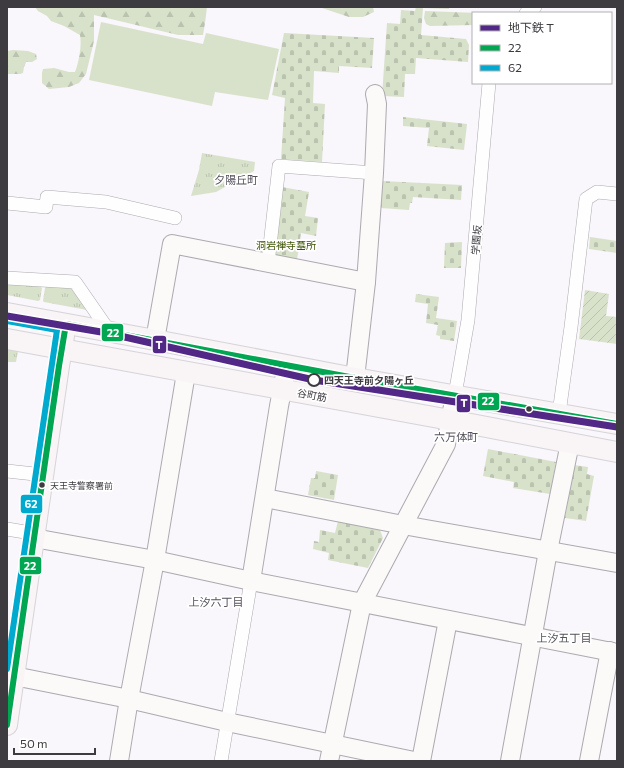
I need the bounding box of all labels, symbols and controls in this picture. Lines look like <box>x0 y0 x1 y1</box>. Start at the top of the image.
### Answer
legend <box>472 12 612 84</box>
text: 地下鉄 T <box>508 20 554 34</box>
text: 22 <box>508 40 522 54</box>
text: 62 <box>508 60 522 74</box>
district label: 夕陽丘町 <box>214 173 258 186</box>
street label: 学園坂 <box>469 225 483 255</box>
park label: 洞岩禅寺墓所 <box>256 239 316 251</box>
line badge: 22 <box>101 323 124 342</box>
text: 22 <box>107 326 119 339</box>
line badge: T <box>152 335 167 354</box>
text: T <box>155 338 163 351</box>
marker: 四天王寺前夕陽ヶ丘 <box>307 373 321 387</box>
place label: 四天王寺前夕陽ヶ丘 <box>324 374 414 386</box>
street label: 谷町筋 <box>296 386 328 404</box>
line badge: 22 <box>477 392 500 411</box>
line badge: T <box>456 394 471 413</box>
text: 22 <box>482 394 494 407</box>
text: T <box>460 396 468 409</box>
unlabelled marker <box>524 404 534 414</box>
district label: 六万体町 <box>434 430 478 443</box>
marker: 天王寺警察署前 <box>37 480 47 490</box>
place label: 天王寺警察署前 <box>50 480 113 491</box>
line badge: 62 <box>20 494 43 514</box>
text: 62 <box>25 497 37 510</box>
line badge: 22 <box>19 556 42 575</box>
text: 22 <box>24 559 36 572</box>
district label: 上汐六丁目 <box>189 595 244 608</box>
district label: 上汐五丁目 <box>537 631 592 644</box>
scale bar <box>14 730 95 756</box>
text: 50 m <box>20 736 48 750</box>

